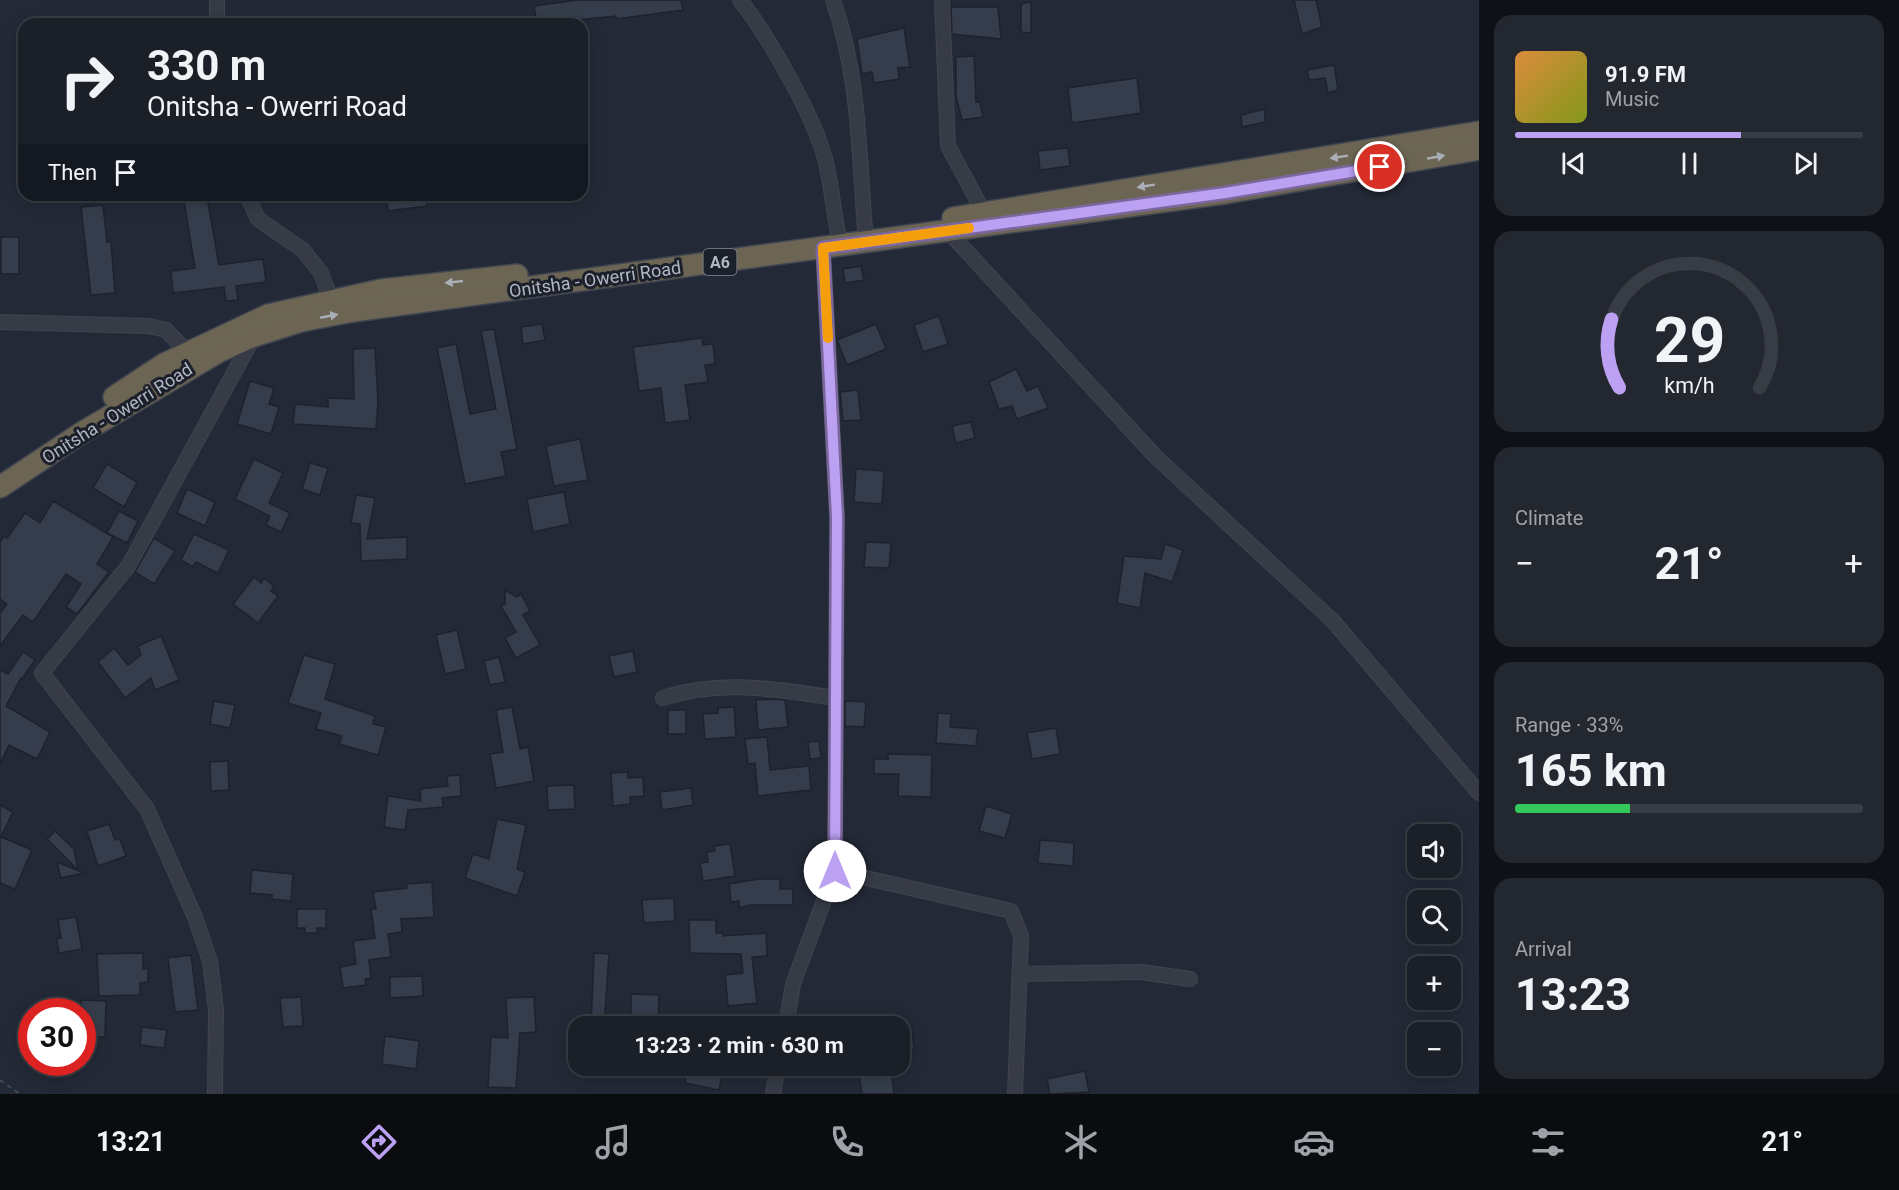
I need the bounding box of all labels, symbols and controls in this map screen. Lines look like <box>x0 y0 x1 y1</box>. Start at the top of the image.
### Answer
text: 330 m <box>147 41 266 90</box>
icon: right <box>48 42 126 120</box>
text: 91.9 FM <box>1605 62 1686 87</box>
text: Music <box>1605 87 1659 111</box>
text: Onitsha - Owerri Road <box>147 91 407 123</box>
pin <box>1354 141 1405 192</box>
icon: previous <box>1557 147 1590 180</box>
icon: pause <box>1673 147 1706 180</box>
icon: next <box>1789 147 1822 180</box>
icon: arrive <box>1363 150 1396 183</box>
one-way arrow <box>1329 152 1348 161</box>
one-way arrow <box>1427 152 1446 161</box>
icon: arrive <box>109 156 142 189</box>
text: Then <box>48 160 97 185</box>
one-way arrow <box>1136 182 1155 191</box>
road number: A6 <box>704 249 736 275</box>
street label: Onitsha - Owerri Road <box>508 257 682 301</box>
one-way arrow <box>444 277 463 287</box>
text: 29 <box>1653 304 1725 377</box>
one-way arrow <box>320 311 339 320</box>
street label: Onitsha - Owerri Road <box>38 358 196 468</box>
text: km/h <box>1664 374 1714 399</box>
text: Climate <box>1515 506 1583 530</box>
text: 21° <box>1654 537 1724 590</box>
text: − <box>1515 544 1534 583</box>
text: + <box>1844 544 1863 583</box>
text: Range · 33% <box>1515 713 1623 737</box>
text: 165 km <box>1515 744 1667 797</box>
map controls <box>1407 824 1461 1076</box>
button: sound <box>1407 824 1461 878</box>
position arrow <box>803 839 867 903</box>
button: search <box>1407 890 1461 944</box>
text: Arrival <box>1515 937 1572 961</box>
button: + <box>1407 956 1461 1010</box>
text: 13:23 <box>1515 968 1631 1021</box>
speed limit sign: 30 <box>18 998 96 1076</box>
button: − <box>1407 1022 1461 1076</box>
text: 13:23 · 2 min · 630 m <box>634 1033 844 1058</box>
icon: directions <box>358 1121 400 1163</box>
icon: music <box>592 1121 634 1163</box>
icon: phone <box>826 1121 868 1163</box>
icon: climate <box>1060 1121 1102 1163</box>
icon: car <box>1293 1121 1335 1163</box>
icon: filters <box>1527 1121 1569 1163</box>
text: 13:21 <box>96 1126 166 1158</box>
text: 21° <box>1761 1126 1803 1158</box>

